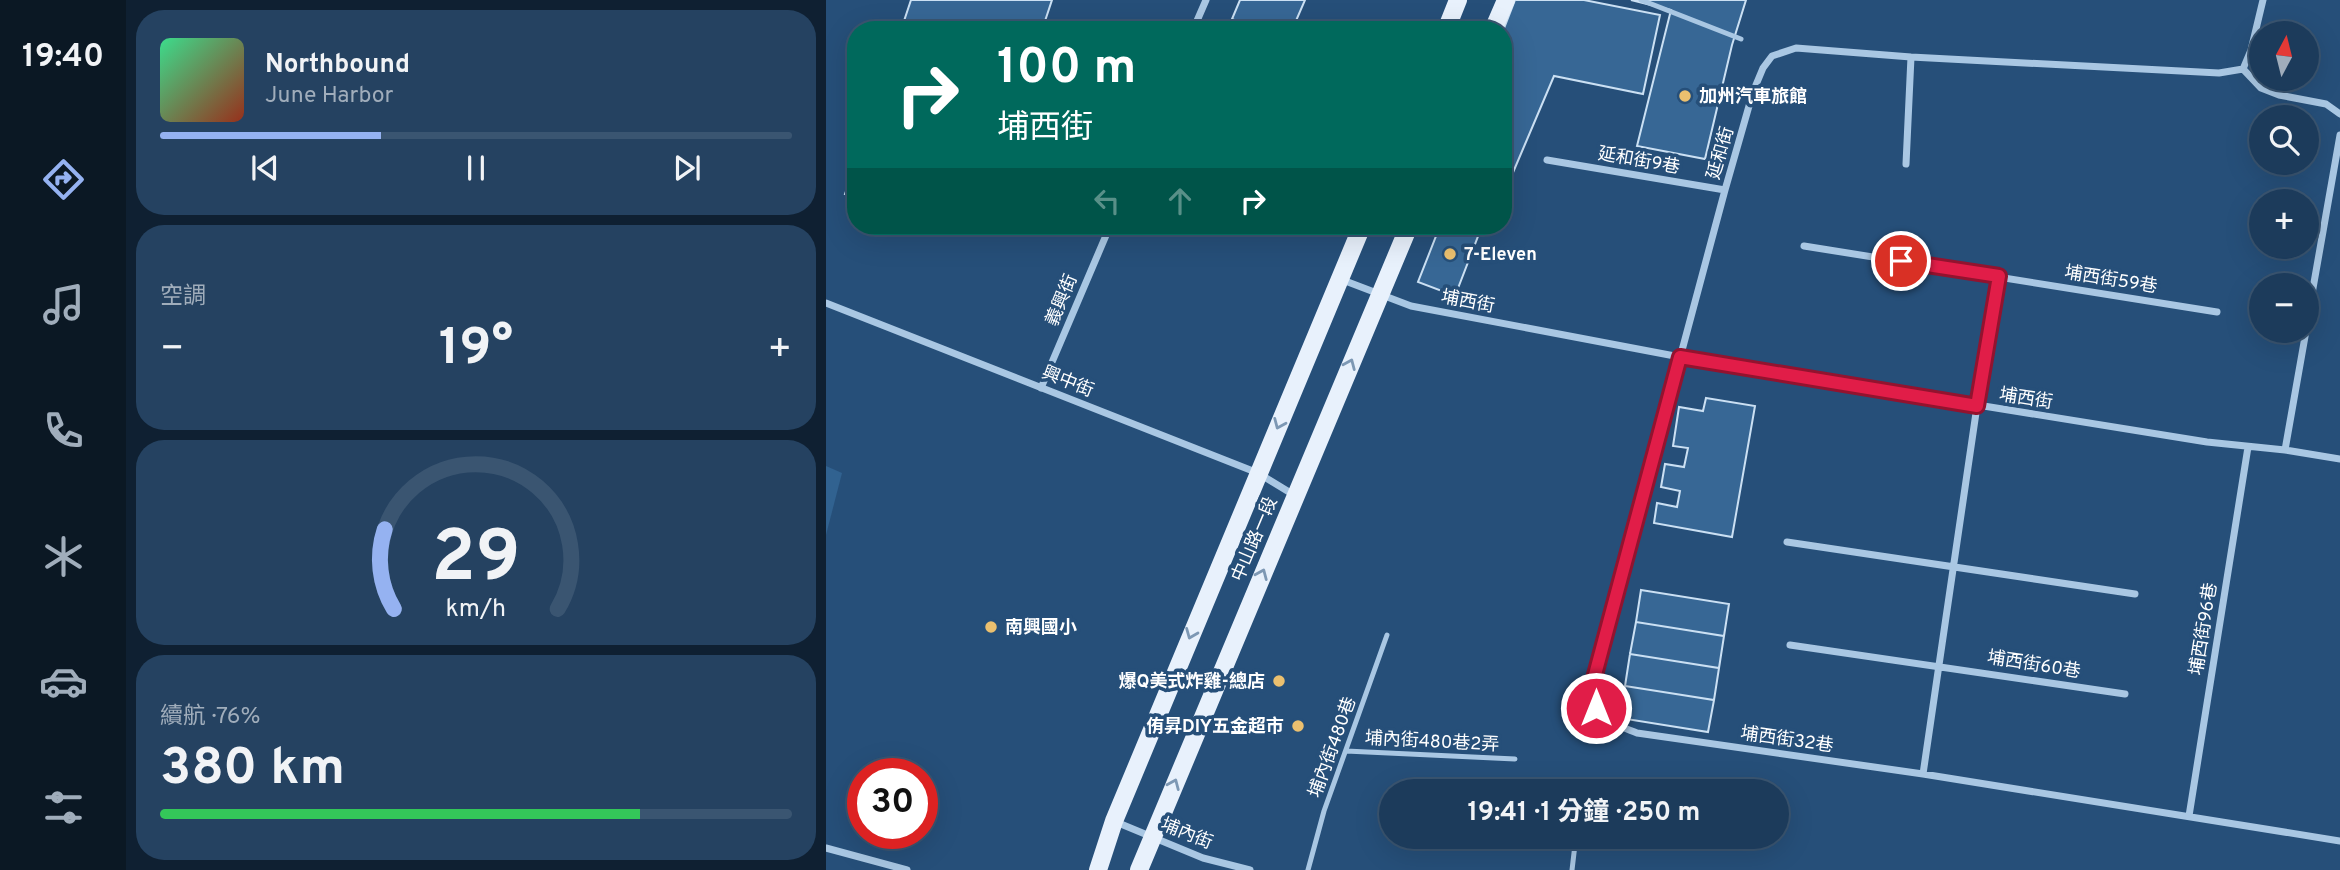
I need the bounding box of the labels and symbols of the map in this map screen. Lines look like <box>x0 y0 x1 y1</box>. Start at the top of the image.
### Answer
north arrow <box>2249 21 2319 91</box>
place label: 加州汽車旅館 <box>1699 86 1807 109</box>
marker: 加州汽車旅館 <box>1677 88 1693 104</box>
street label: 延和街 <box>1703 124 1740 183</box>
street label: 延和街9巷 <box>1596 143 1681 180</box>
pin <box>1871 231 1931 291</box>
place label: 7-Eleven <box>1464 244 1537 267</box>
marker: 7-Eleven <box>1442 246 1458 262</box>
street label: 埔西街59巷 <box>2063 262 2159 299</box>
street label: 義興街 <box>1041 271 1084 330</box>
street label: 埔西街 <box>1439 286 1496 319</box>
one-way arrow <box>1341 359 1355 371</box>
street label: 興中街 <box>1038 362 1097 403</box>
street label: 埔西街 <box>1997 384 2054 415</box>
one-way arrow <box>1273 417 1287 429</box>
street label: 中山路一段 <box>1227 494 1284 586</box>
one-way arrow <box>1253 569 1267 581</box>
street label: 埔西街96巷 <box>2186 581 2223 677</box>
place label: 南興國小 <box>1005 617 1077 640</box>
marker: 南興國小 <box>983 619 999 635</box>
one-way arrow <box>1186 628 1200 640</box>
street label: 埔西街60巷 <box>1985 647 2082 684</box>
place label: 爆Q美式炸雞-總店 <box>1119 671 1265 694</box>
position arrow <box>1559 671 1633 745</box>
marker: 爆Q美式炸雞-總店 <box>1271 673 1287 689</box>
street label: 埔內街480巷 <box>1305 694 1362 801</box>
place label: 侑昇DIY五金超市 <box>1146 716 1284 739</box>
marker: 侑昇DIY五金超市 <box>1290 718 1306 734</box>
street label: 埔西街32巷 <box>1739 723 1835 758</box>
street label: 埔內街480巷2弄 <box>1364 727 1500 758</box>
speed limit sign: 30 <box>847 758 938 849</box>
one-way arrow <box>1166 779 1180 791</box>
street label: 埔內街 <box>1157 814 1216 855</box>

